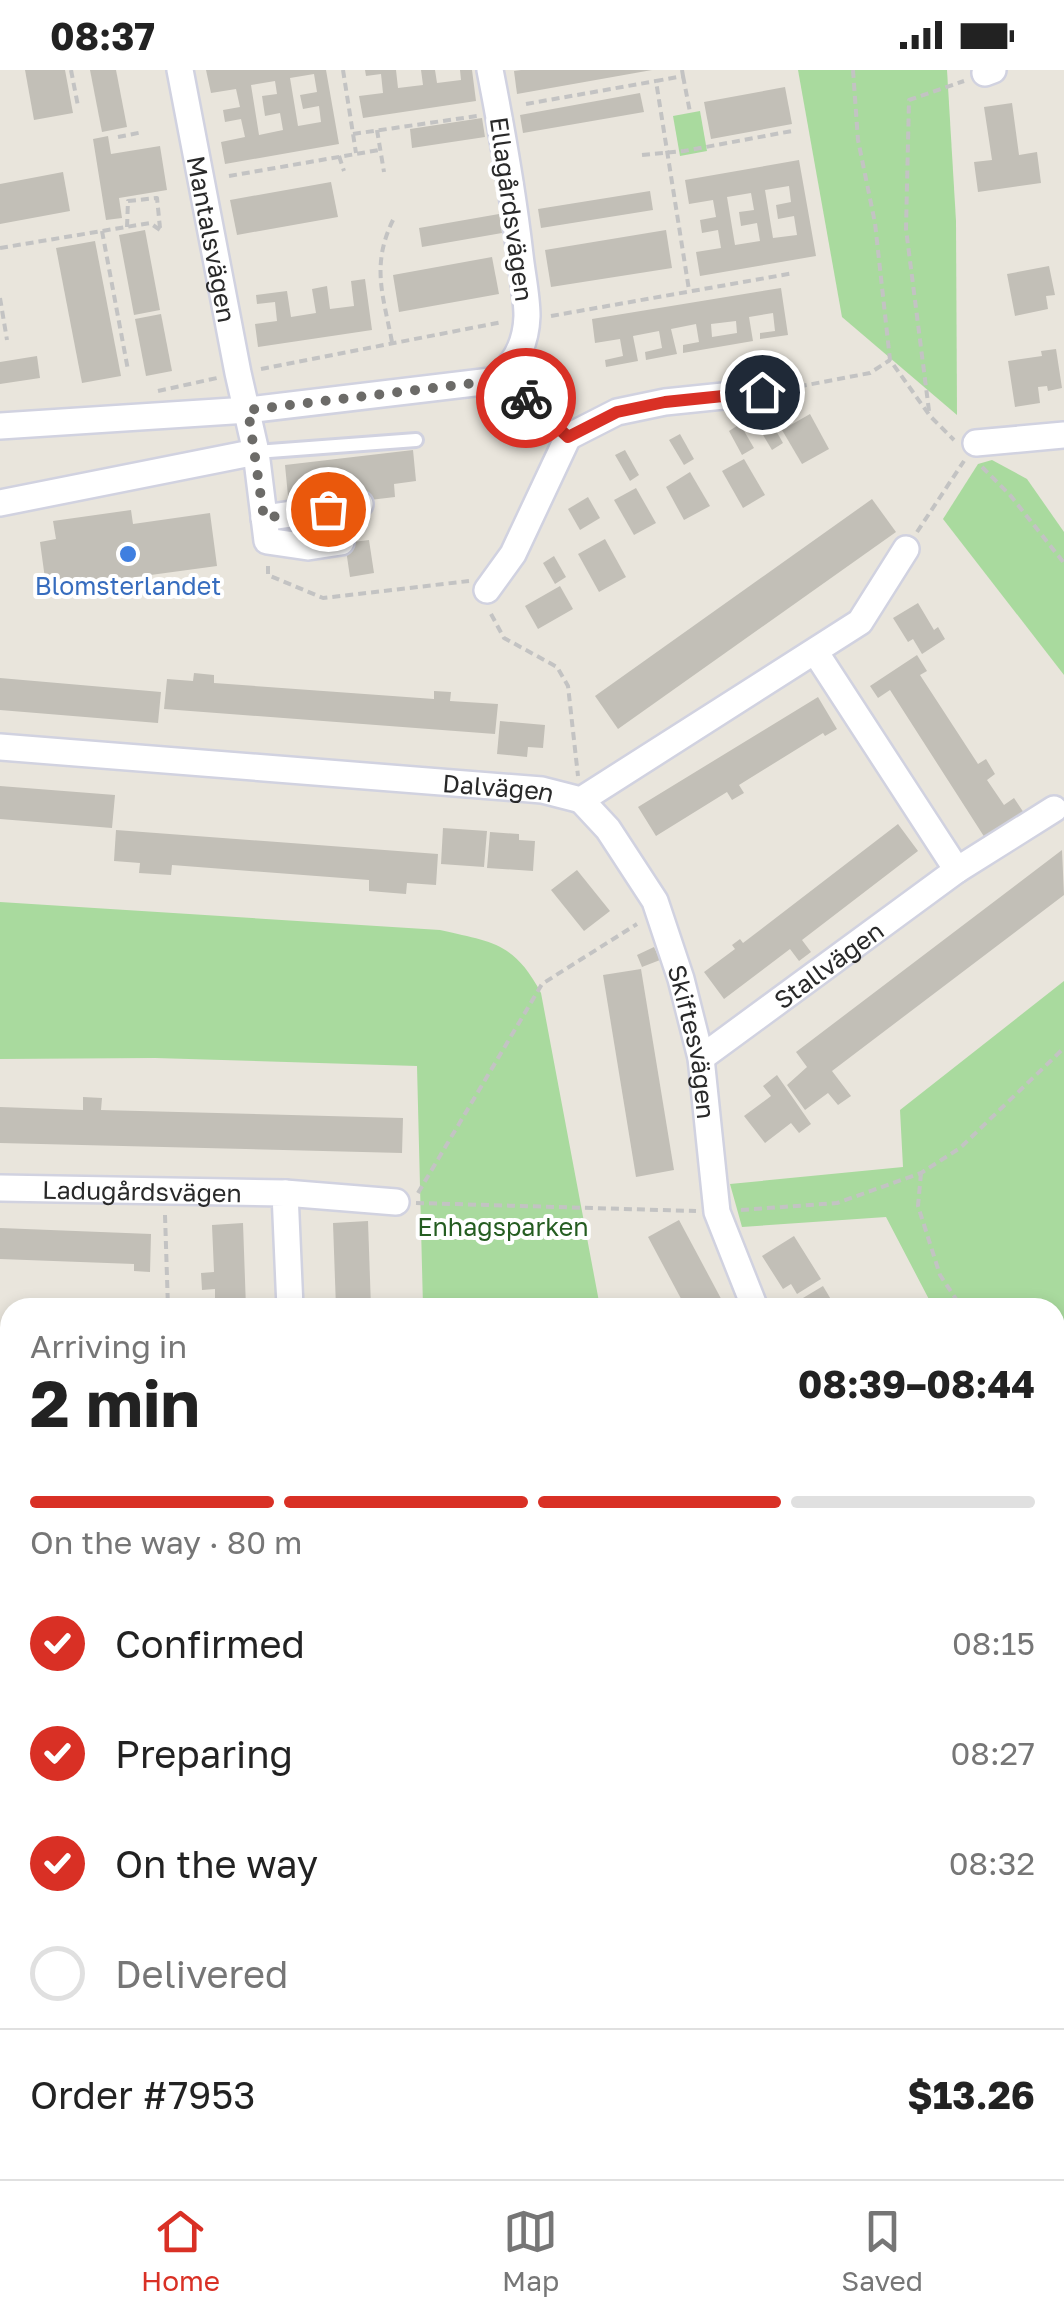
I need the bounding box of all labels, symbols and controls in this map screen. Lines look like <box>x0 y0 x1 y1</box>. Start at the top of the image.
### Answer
text: 08:37 <box>50 13 155 58</box>
street label: Ellagårdsvägen <box>484 115 540 303</box>
street label: Mantalsvägen <box>181 153 243 325</box>
courier <box>476 348 576 448</box>
pin <box>720 350 805 435</box>
icon: home <box>735 365 790 420</box>
icon: bike <box>499 371 554 426</box>
pin <box>286 467 371 552</box>
icon: bag <box>301 482 356 537</box>
marker: Blomsterlandet <box>117 543 139 565</box>
place label: Blomsterlandet <box>35 570 221 601</box>
street label: Dalvägen <box>441 767 558 808</box>
street label: Stallvägen <box>768 914 889 1015</box>
street label: Skiftesvägen <box>662 961 723 1120</box>
street label: Ladugårdsvägen <box>42 1173 242 1208</box>
park label: Enhagsparken <box>417 1211 589 1242</box>
text: Arriving in <box>30 1327 187 1365</box>
text: 08:39–08:44 <box>798 1361 1035 1406</box>
text: 2 min <box>30 1363 200 1441</box>
text: On the way · 80 m <box>30 1523 302 1561</box>
icon: check <box>30 1616 85 1671</box>
text: Confirmed <box>115 1621 305 1666</box>
text: 08:15 <box>952 1624 1035 1662</box>
icon: check <box>30 1726 85 1781</box>
text: Preparing <box>115 1731 293 1776</box>
text: 08:27 <box>951 1734 1035 1772</box>
icon: check <box>30 1836 85 1891</box>
text: On the way <box>115 1841 318 1886</box>
text: 08:32 <box>949 1844 1035 1882</box>
text: Delivered <box>115 1951 288 1996</box>
text: Order #7953 <box>30 2072 256 2117</box>
text: $13.26 <box>907 2072 1035 2117</box>
tab: Home <box>141 2204 220 2297</box>
tab: Map <box>502 2204 559 2297</box>
tab: Saved <box>841 2204 923 2297</box>

